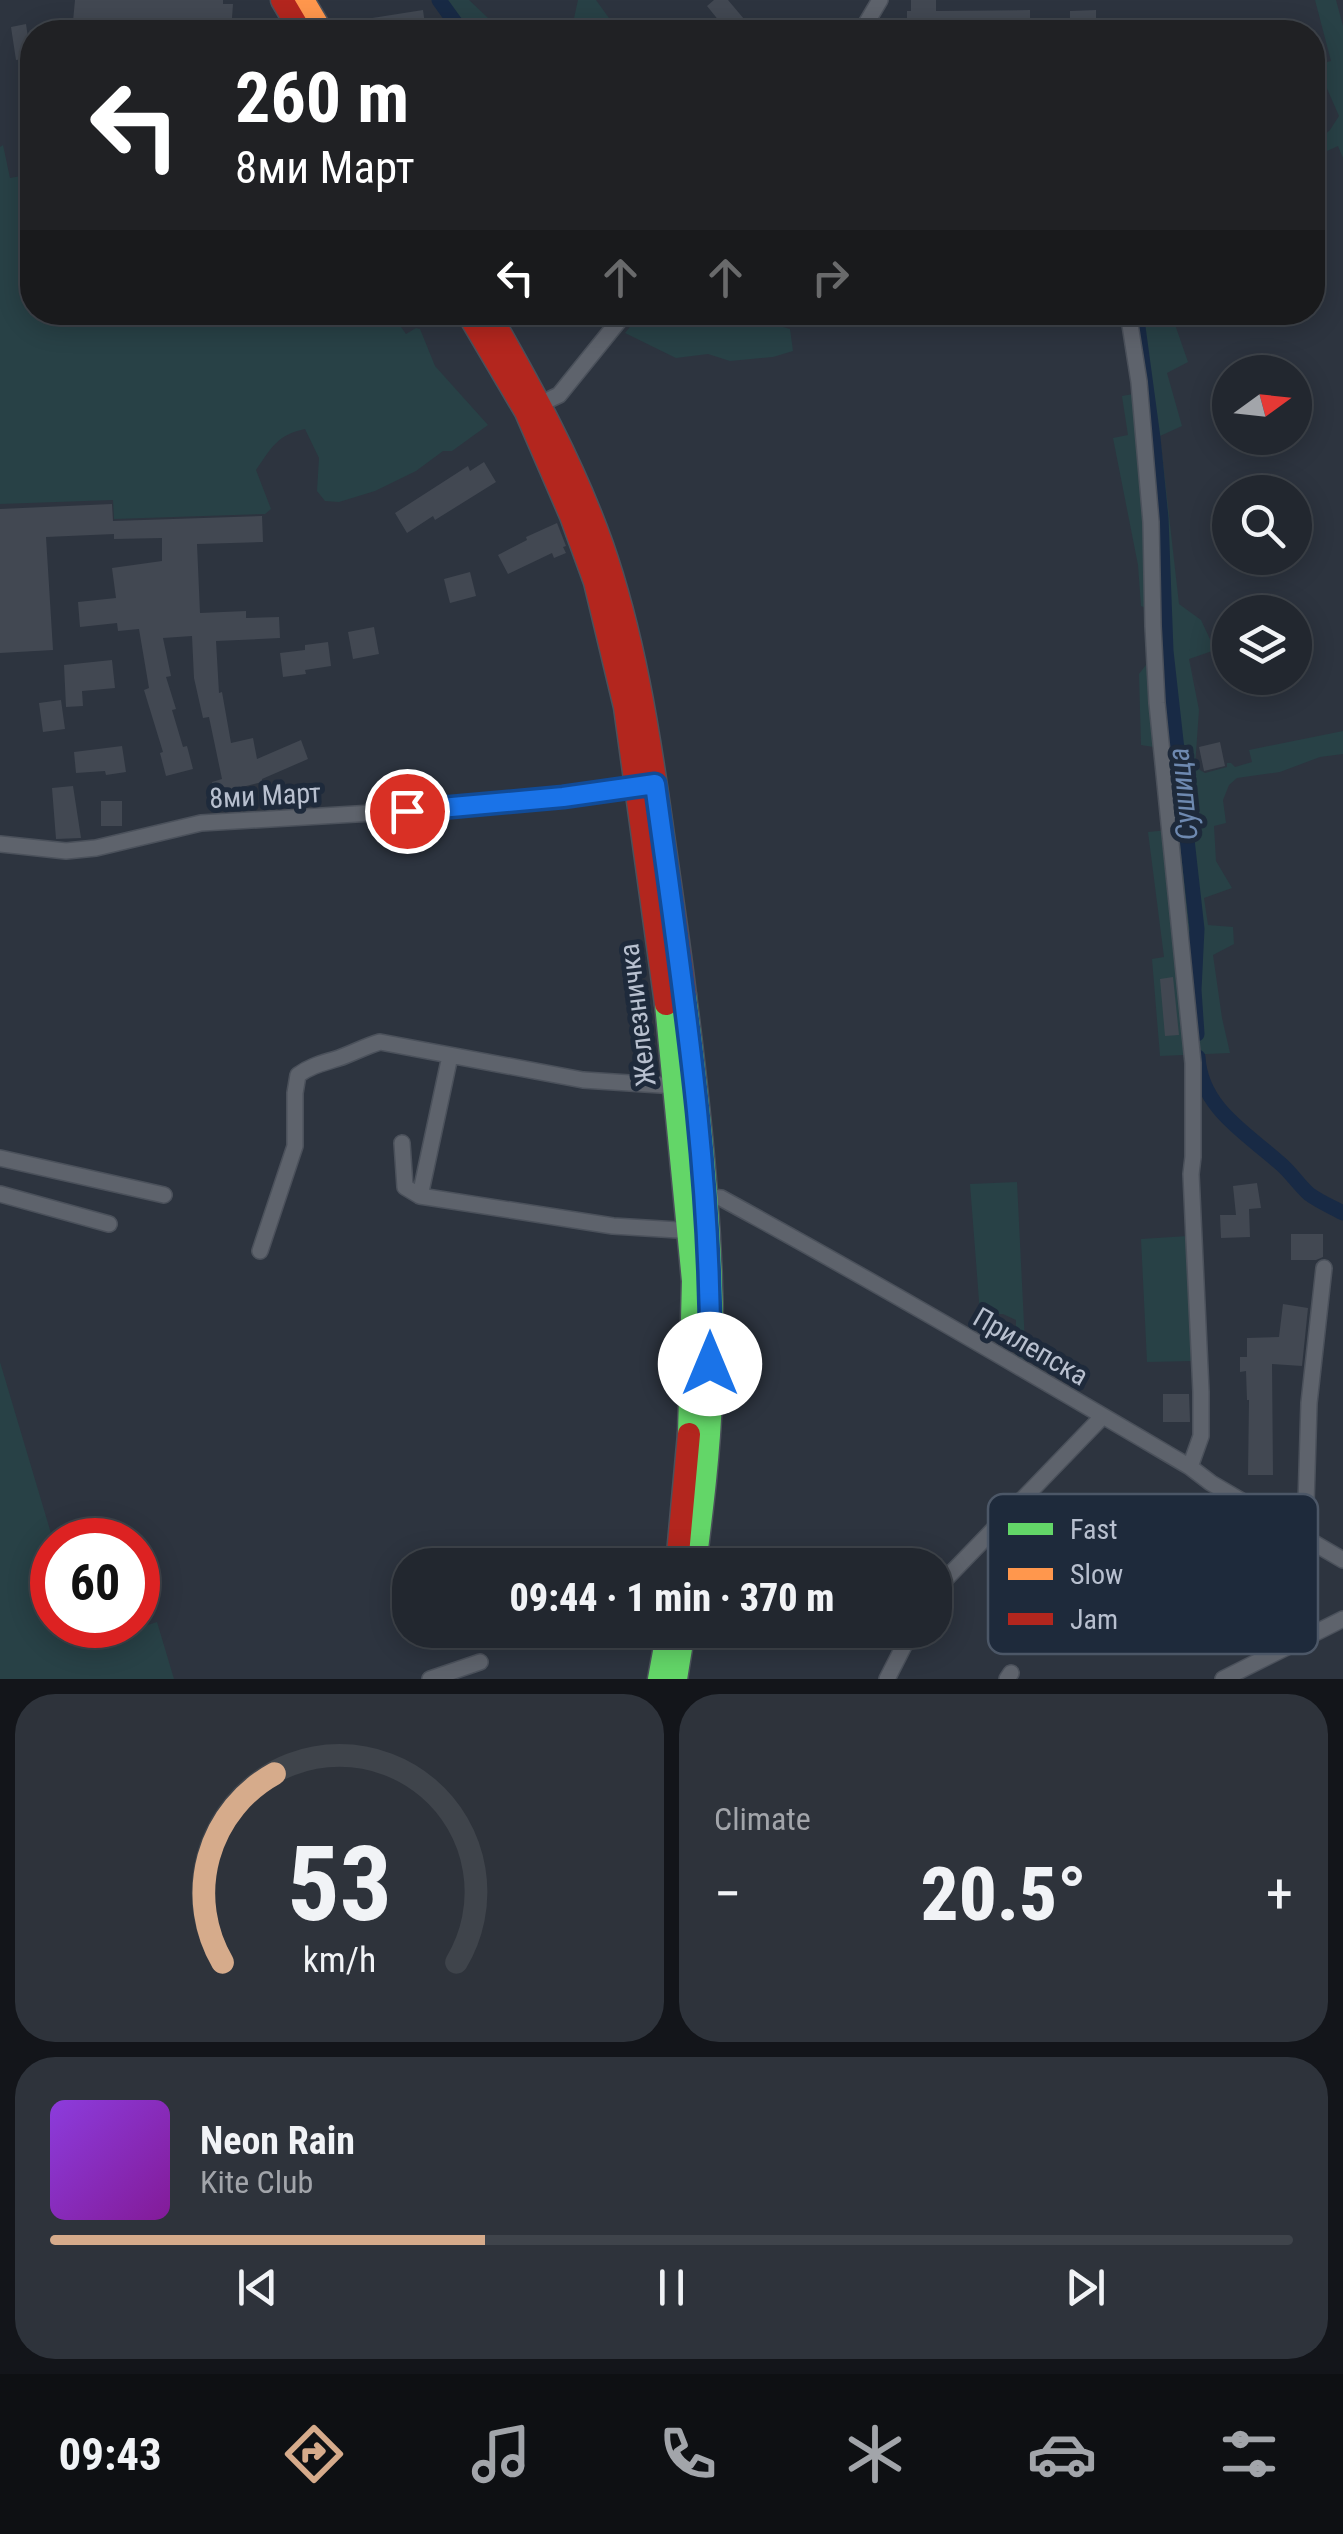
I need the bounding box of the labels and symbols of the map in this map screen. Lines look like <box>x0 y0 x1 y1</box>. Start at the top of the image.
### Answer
north arrow <box>1212 355 1312 455</box>
water label: Сушица <box>1160 746 1205 842</box>
pin <box>365 769 450 854</box>
street label: 8ми Март <box>208 776 322 815</box>
street label: Железничка <box>612 942 663 1088</box>
street label: Прилепска <box>968 1300 1094 1392</box>
position arrow <box>658 1312 762 1416</box>
legend <box>988 1494 1318 1654</box>
text: Fast <box>1070 1513 1117 1546</box>
speed limit sign: 60 <box>30 1518 160 1648</box>
text: Slow <box>1070 1558 1123 1591</box>
text: Jam <box>1070 1603 1118 1636</box>

